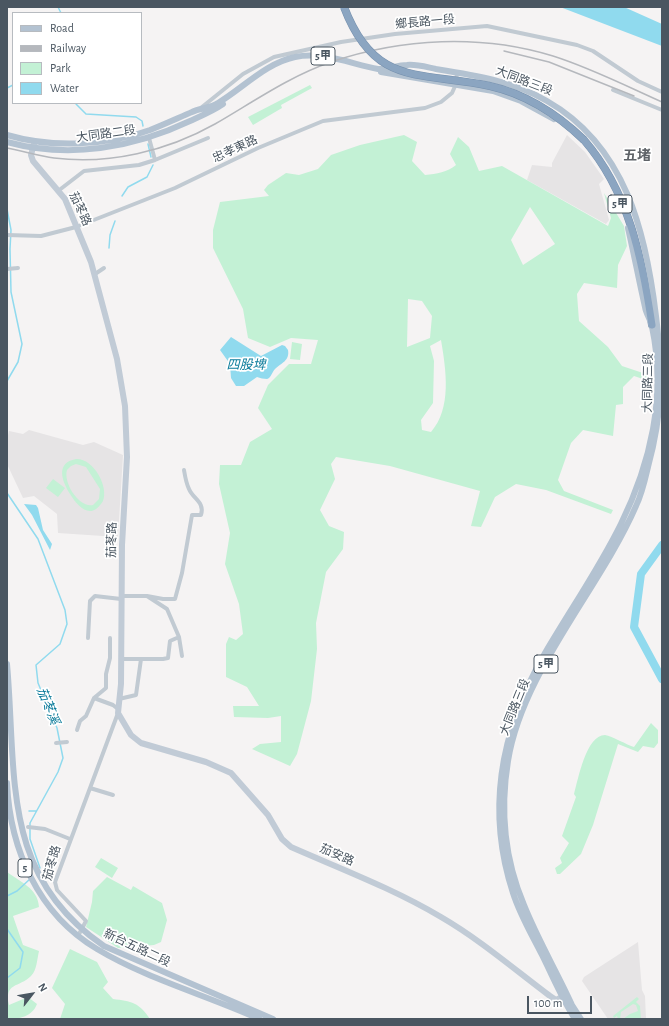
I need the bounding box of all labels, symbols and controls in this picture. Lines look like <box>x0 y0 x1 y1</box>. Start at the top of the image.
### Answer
legend <box>12 12 142 104</box>
street label: 鄉長路一段 <box>394 12 456 32</box>
text: Road <box>50 22 74 34</box>
text: Railway <box>50 42 86 54</box>
road number: 5甲 <box>311 47 335 65</box>
text: Park <box>50 62 71 74</box>
street label: 大同路三段 <box>493 64 555 98</box>
text: Water <box>50 82 79 94</box>
street label: 大同路二段 <box>75 123 137 145</box>
street label: 忠孝東路 <box>210 132 260 166</box>
district label: 五堵 <box>623 148 651 164</box>
street label: 茄苳路 <box>66 190 94 228</box>
road number: 5甲 <box>608 195 632 213</box>
street label: 大同路三段 <box>640 353 656 413</box>
water label: 四股埤 <box>227 357 265 373</box>
street label: 茄苳路 <box>104 522 120 558</box>
road number: 5甲 <box>534 655 558 673</box>
street label: 大同路三段 <box>497 676 533 738</box>
water label: 茄苳溪 <box>33 685 63 727</box>
street label: 茄安路 <box>318 841 356 869</box>
street label: 茄苳路 <box>40 844 64 882</box>
road number: 5 <box>18 859 32 877</box>
street label: 新台五路二段 <box>101 926 173 970</box>
north arrow <box>12 974 52 1014</box>
text: N <box>36 981 49 994</box>
scale bar <box>529 988 594 1014</box>
text: 100 m <box>534 997 562 1009</box>

